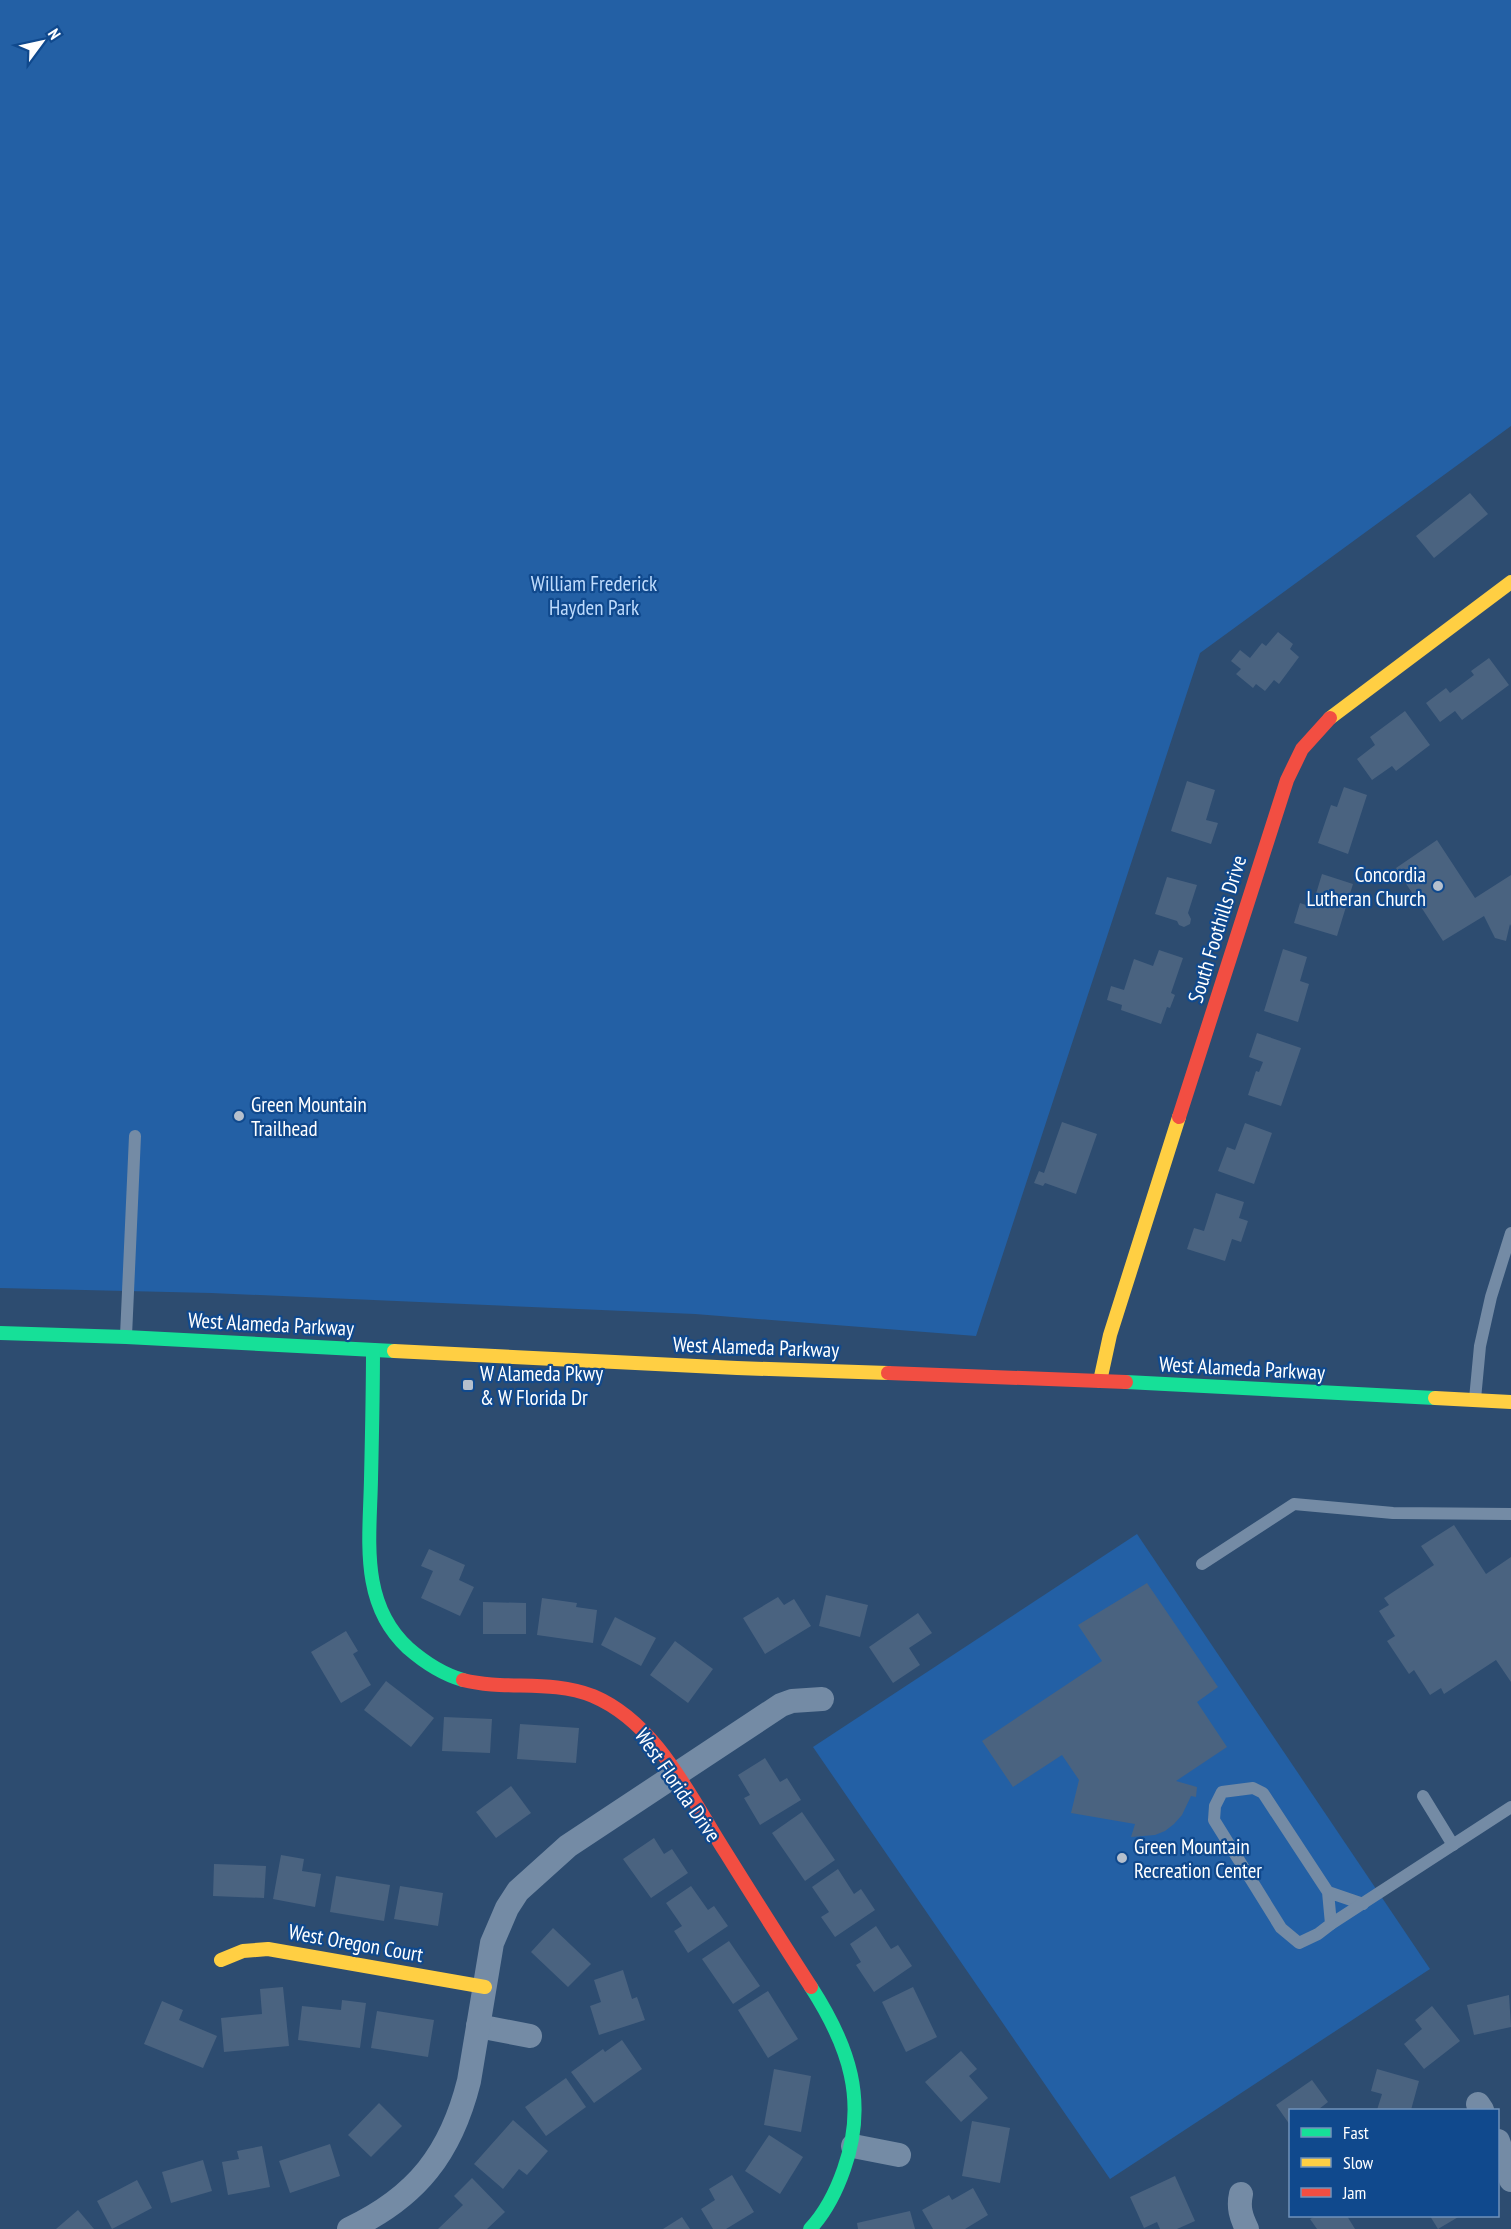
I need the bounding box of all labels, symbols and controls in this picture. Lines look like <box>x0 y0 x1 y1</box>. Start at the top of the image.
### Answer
north arrow <box>12 12 72 72</box>
text: N <box>44 25 65 43</box>
park label: William Frederick Hayden Park <box>531 570 657 621</box>
street label: South Foothills Drive <box>1182 852 1252 1006</box>
place label: Concordia Lutheran Church <box>1307 861 1426 912</box>
marker: Concordia Lutheran Church <box>1431 879 1445 893</box>
place label: Green Mountain Trailhead <box>251 1091 367 1142</box>
marker: Green Mountain Trailhead <box>232 1109 246 1123</box>
street label: West Alameda Parkway <box>187 1306 355 1342</box>
street label: West Alameda Parkway <box>672 1331 840 1363</box>
street label: West Alameda Parkway <box>1158 1350 1326 1386</box>
place label: W Alameda Pkwy & W Florida Dr <box>480 1360 603 1411</box>
marker: W Alameda Pkwy & W Florida Dr <box>461 1378 475 1392</box>
street label: West Florida Drive <box>629 1723 727 1847</box>
place label: Green Mountain Recreation Center <box>1134 1833 1262 1884</box>
marker: Green Mountain Recreation Center <box>1115 1851 1129 1865</box>
street label: West Oregon Court <box>287 1918 426 1968</box>
legend <box>1289 2109 1499 2217</box>
text: Fast <box>1343 2121 1369 2144</box>
text: Slow <box>1343 2151 1374 2174</box>
text: Jam <box>1342 2181 1366 2204</box>

